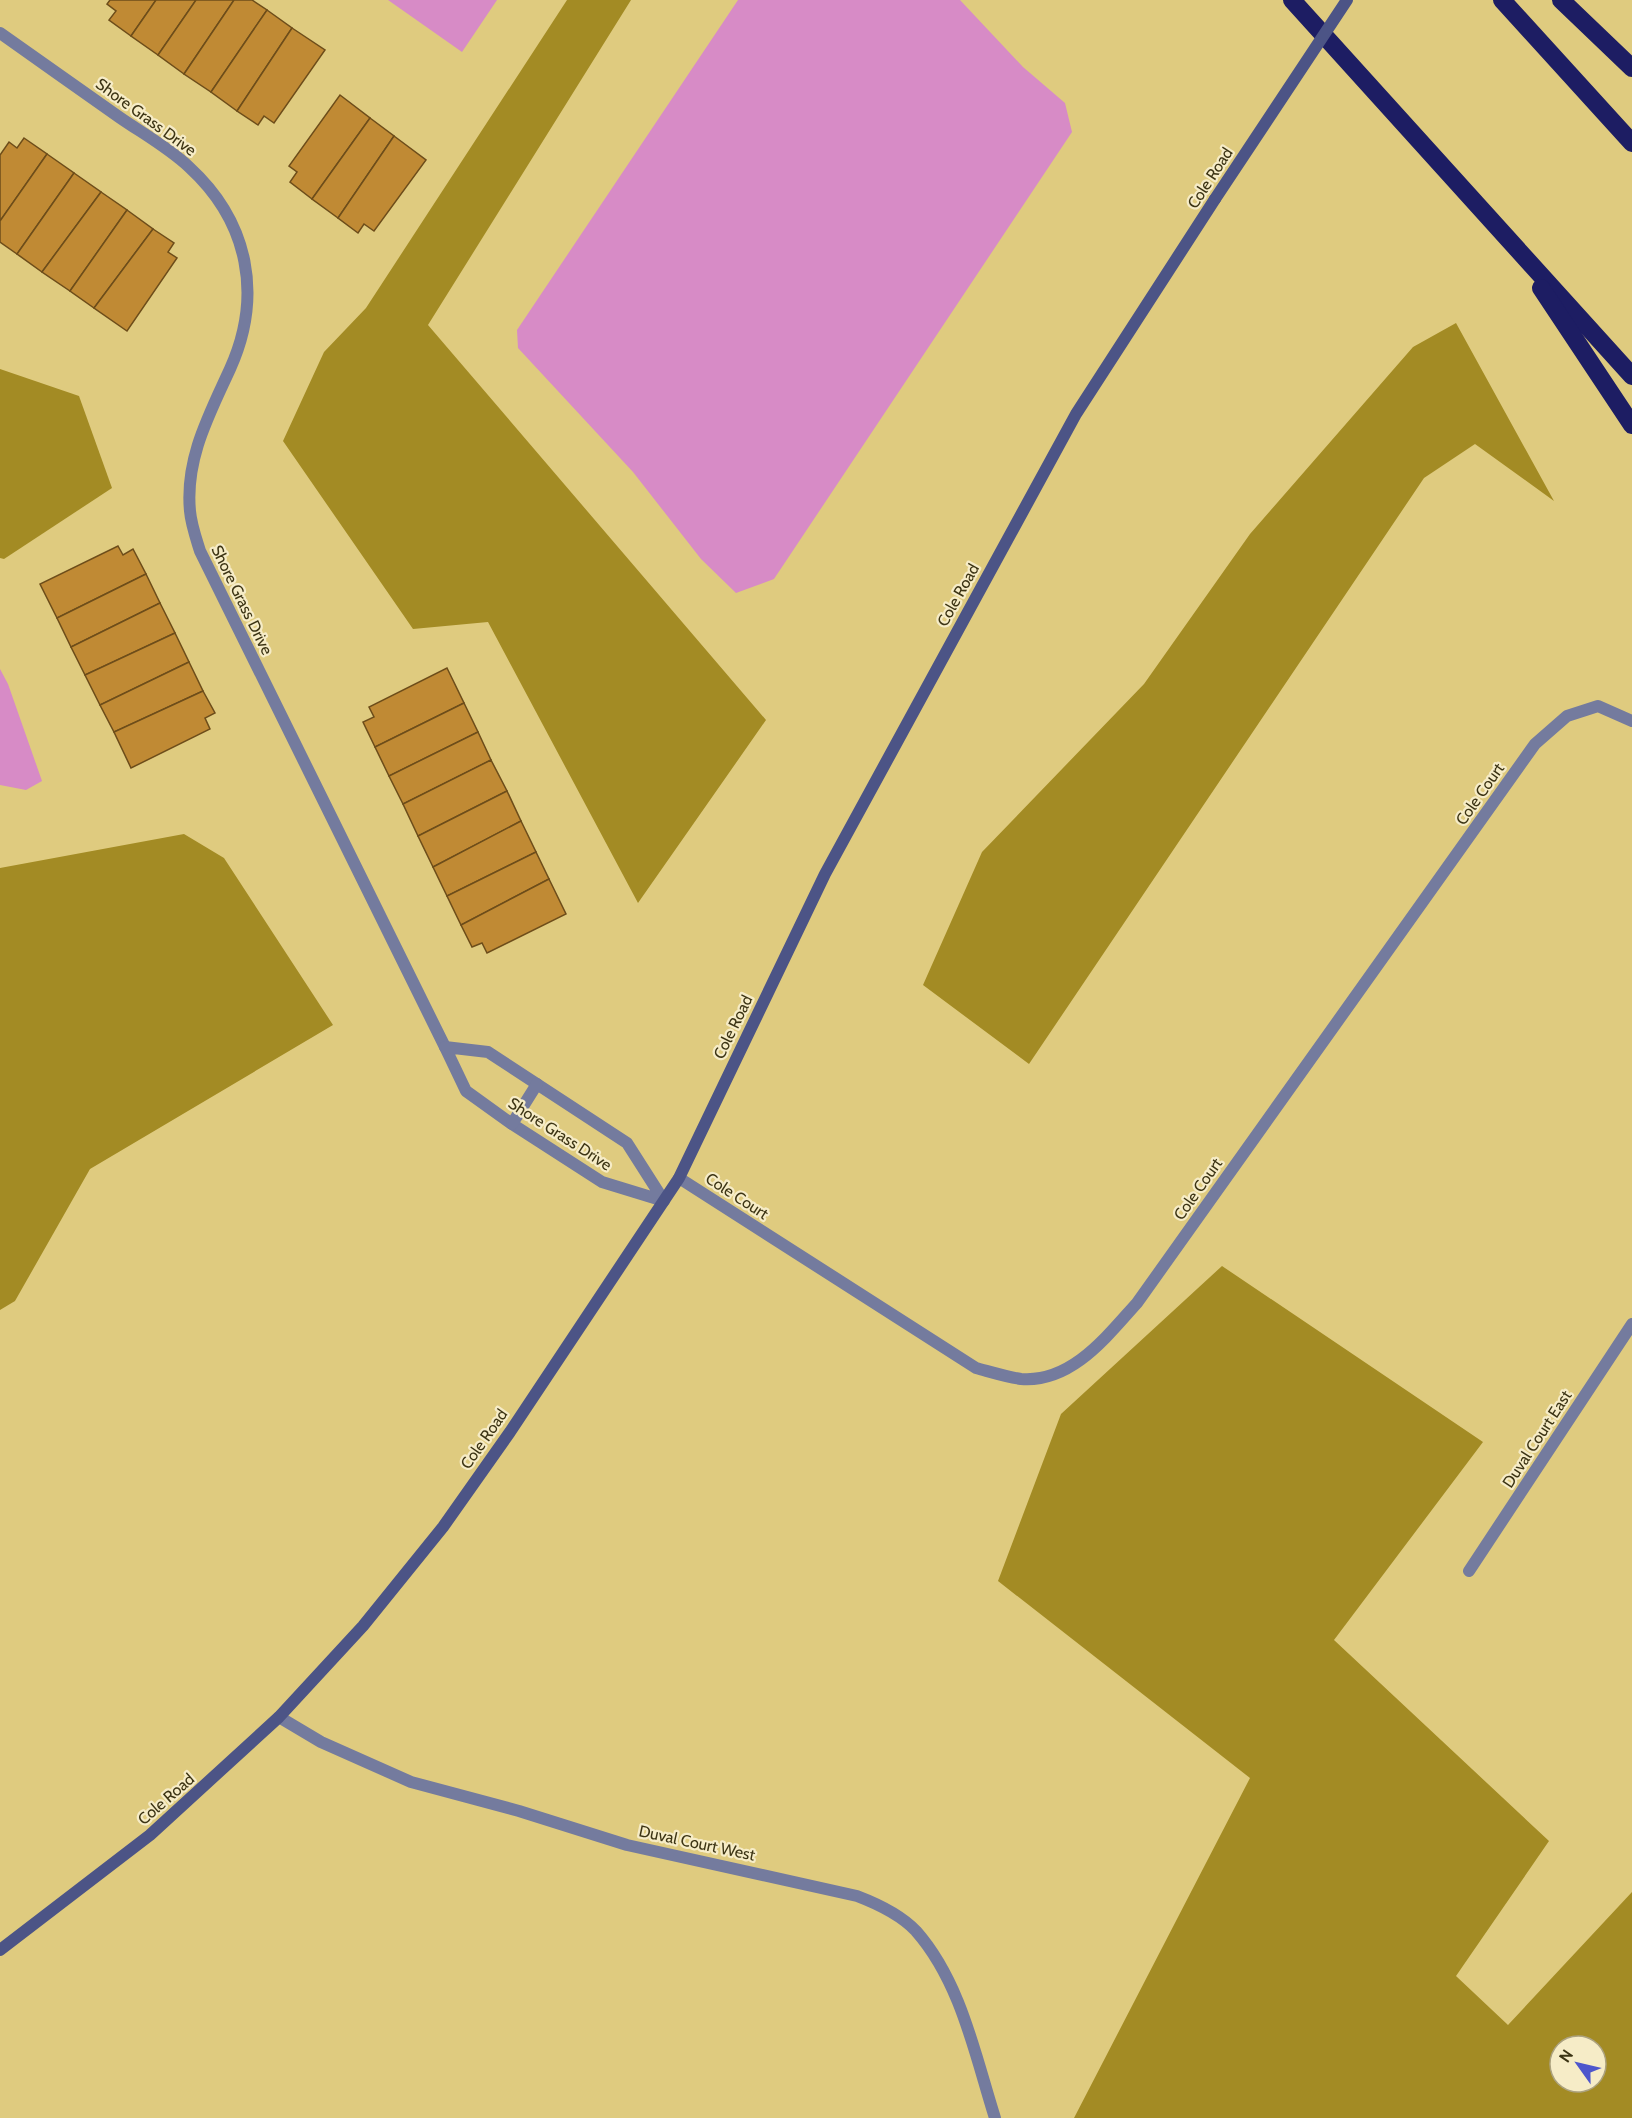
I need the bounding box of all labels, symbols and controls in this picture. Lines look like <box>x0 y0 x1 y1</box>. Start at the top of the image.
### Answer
street label: Shore Grass Drive <box>92 74 200 160</box>
street label: Cole Road <box>1183 144 1237 212</box>
street label: Shore Grass Drive <box>207 542 277 658</box>
street label: Cole Road <box>933 560 983 630</box>
street label: Cole Court <box>1452 759 1509 829</box>
street label: Cole Road <box>709 992 757 1062</box>
street label: Shore Grass Drive <box>505 1094 615 1174</box>
street label: Cole Court <box>1170 1154 1227 1224</box>
street label: Cole Court <box>702 1169 773 1224</box>
street label: Duval Court East <box>1498 1386 1576 1491</box>
street label: Cole Road <box>457 1405 511 1473</box>
street label: Cole Road <box>134 1769 198 1829</box>
street label: Duval Court West <box>637 1821 757 1865</box>
north arrow <box>1548 2034 1608 2094</box>
text: N <box>1555 2046 1577 2066</box>

